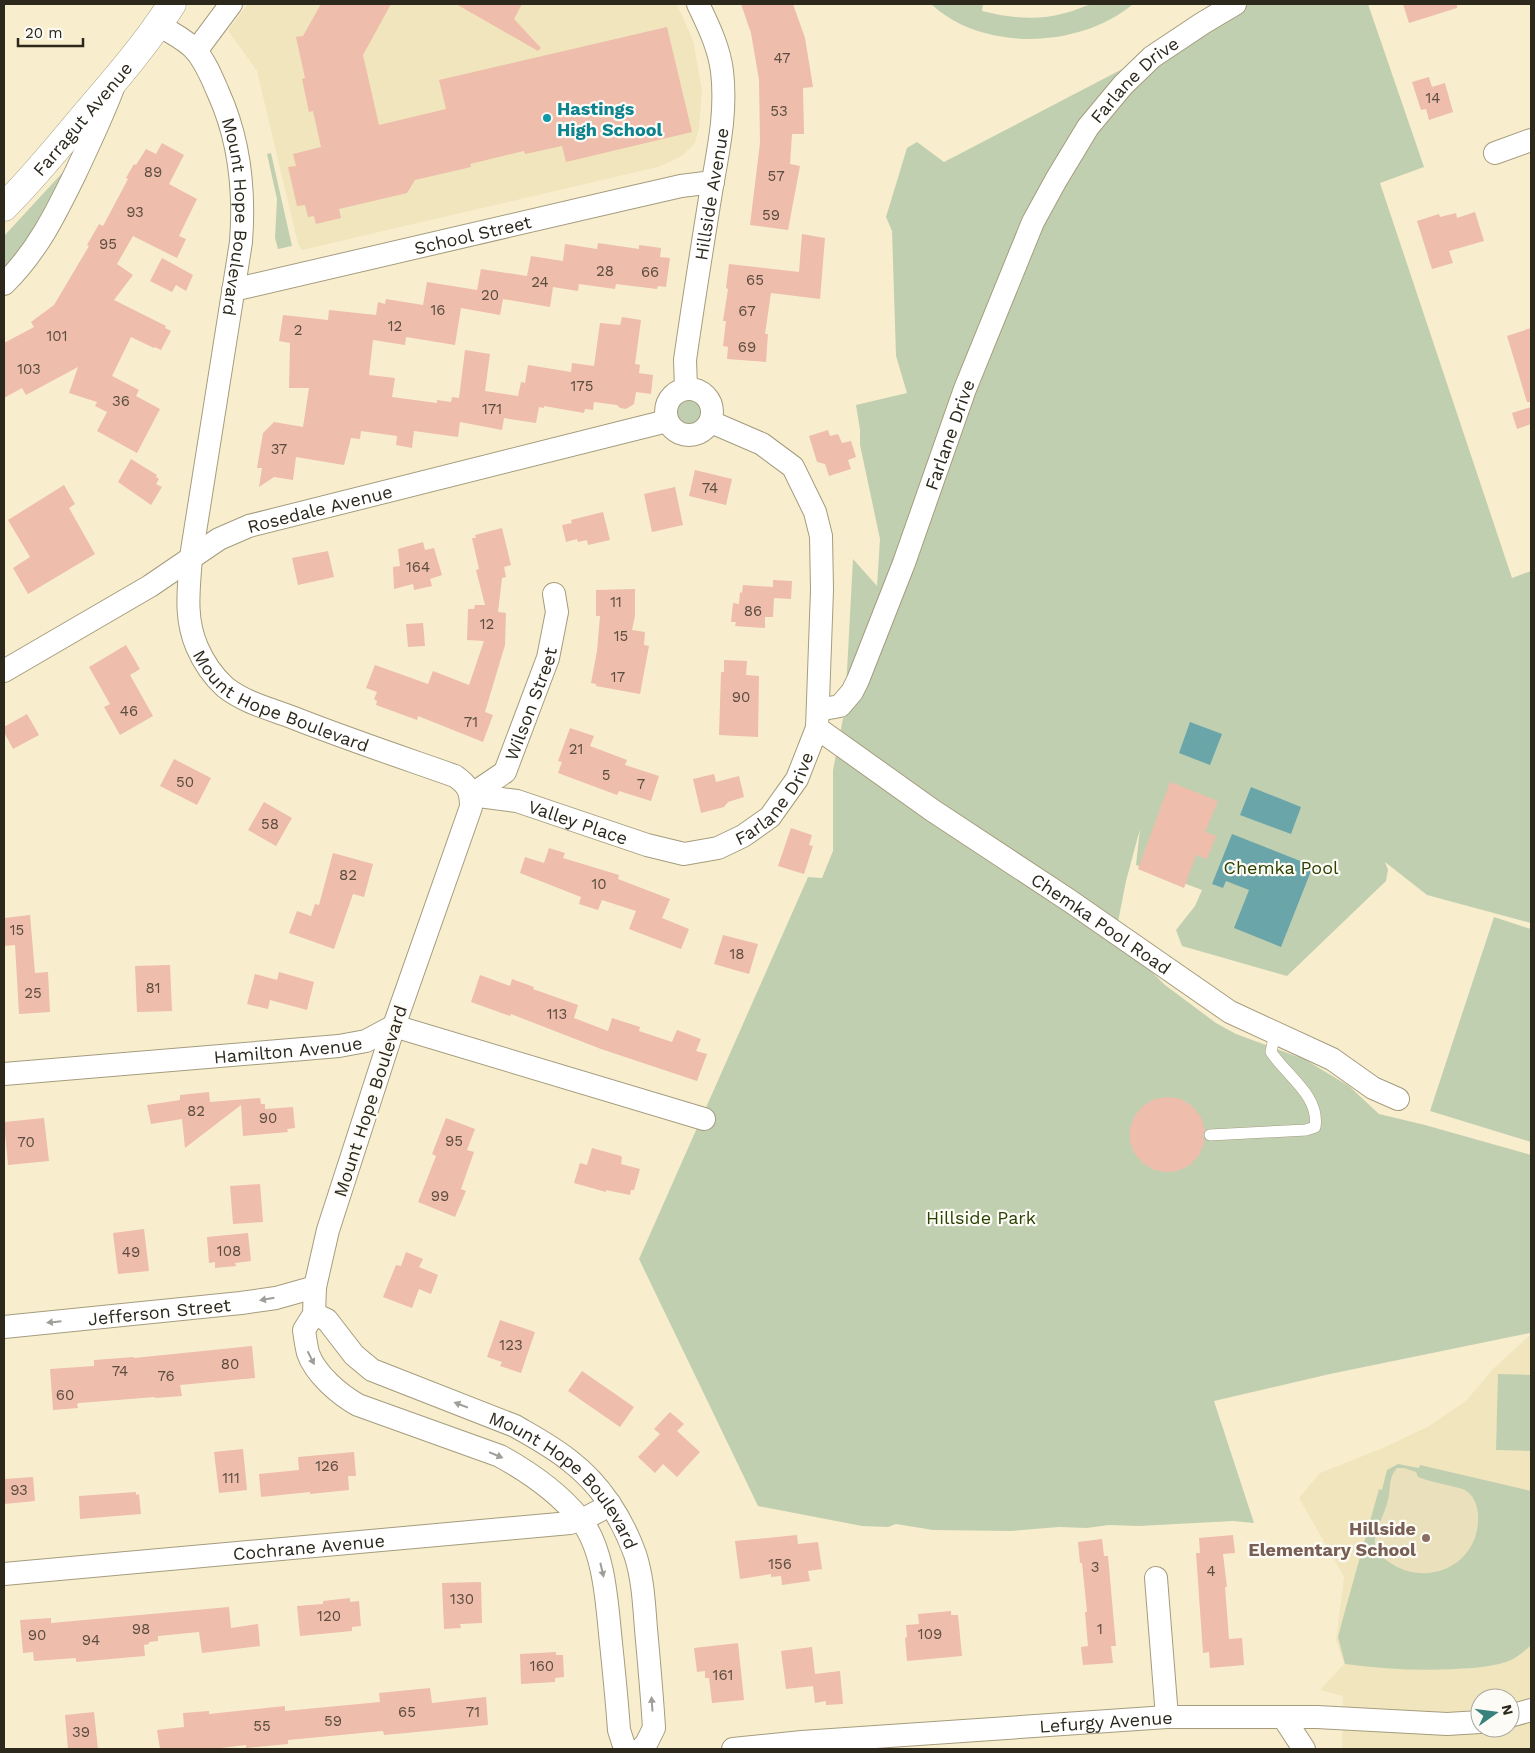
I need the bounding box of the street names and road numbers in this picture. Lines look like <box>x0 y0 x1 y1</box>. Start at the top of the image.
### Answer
street label: Farlane Drive <box>1085 32 1182 127</box>
street label: Farragut Avenue <box>28 57 136 180</box>
street label: Mount Hope Boulevard <box>218 115 253 318</box>
street label: Hillside Avenue <box>690 126 732 262</box>
street label: School Street <box>412 210 534 258</box>
street label: Farlane Drive <box>920 376 978 493</box>
street label: Rosedale Avenue <box>245 480 394 537</box>
street label: Wilson Street <box>500 645 560 763</box>
street label: Mount Hope Boulevard <box>189 646 372 756</box>
street label: Farlane Drive <box>731 749 817 849</box>
street label: Valley Place <box>526 795 631 848</box>
street label: Chemka Pool Road <box>1028 868 1175 978</box>
street label: Mount Hope Boulevard <box>329 1002 411 1200</box>
street label: Hamilton Avenue <box>213 1031 364 1067</box>
street label: Jefferson Street <box>87 1294 232 1329</box>
street label: Mount Hope Boulevard <box>486 1406 642 1552</box>
street label: Cochrane Avenue <box>232 1529 386 1564</box>
street label: Lefurgy Avenue <box>1039 1707 1173 1736</box>

